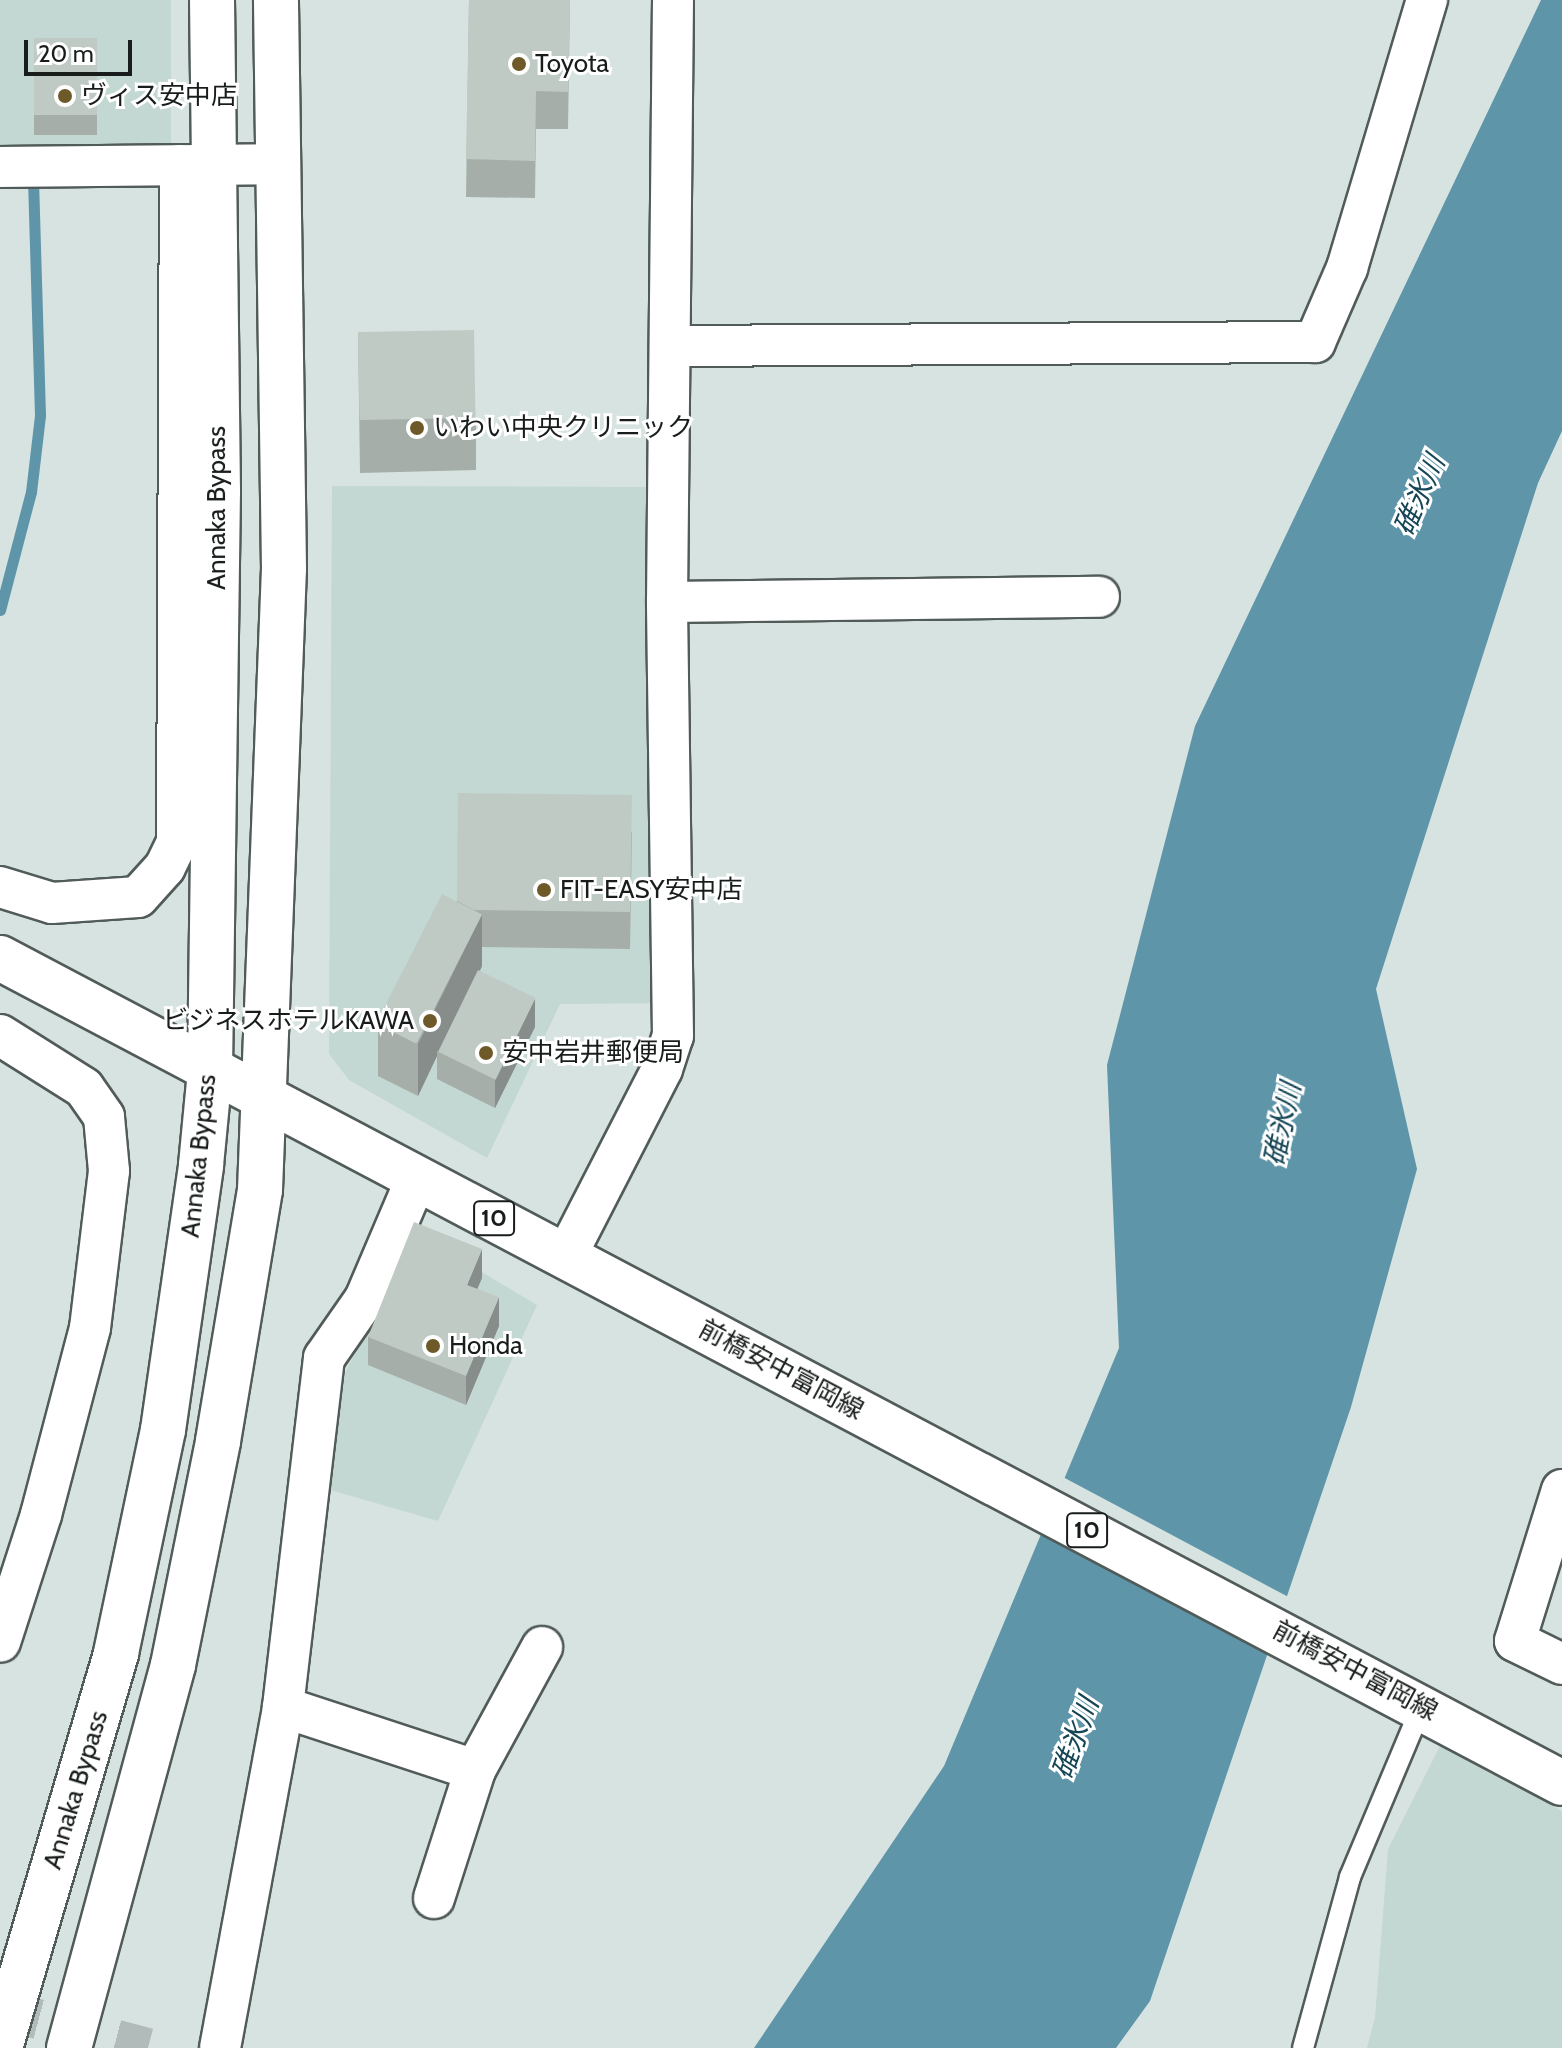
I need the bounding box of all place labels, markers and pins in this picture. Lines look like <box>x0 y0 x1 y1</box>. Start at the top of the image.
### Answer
place label: Toyota <box>535 48 609 80</box>
marker: Toyota <box>510 55 528 73</box>
place label: ヴィス安中店 <box>81 80 237 112</box>
marker: ヴィス安中店 <box>56 87 74 105</box>
place label: いわい中央クリニック <box>433 412 693 444</box>
marker: いわい中央クリニック <box>408 419 426 437</box>
place label: FIT-EASY安中店 <box>560 874 742 906</box>
marker: FIT-EASY安中店 <box>535 881 553 899</box>
place label: ビジネスホテルKAWA <box>163 1005 414 1037</box>
marker: ビジネスホテルKAWA <box>421 1012 439 1030</box>
place label: 安中岩井郵便局 <box>502 1037 684 1069</box>
marker: 安中岩井郵便局 <box>477 1044 495 1062</box>
place label: Honda <box>449 1330 523 1362</box>
marker: Honda <box>424 1337 442 1355</box>

